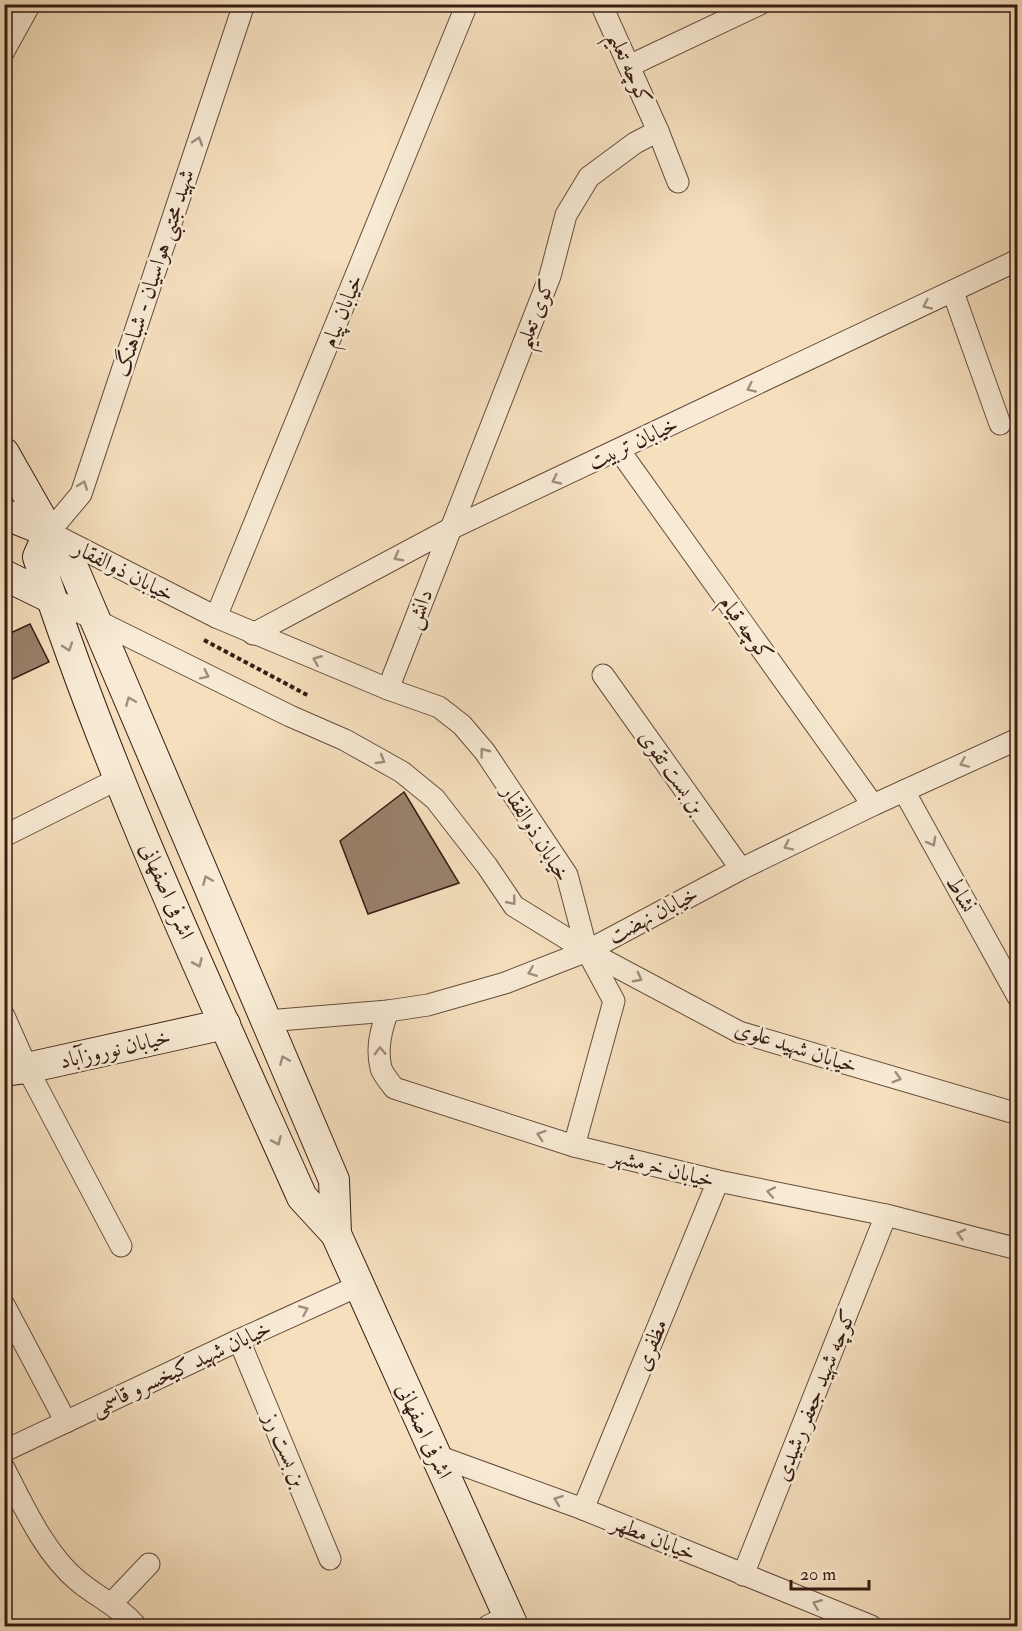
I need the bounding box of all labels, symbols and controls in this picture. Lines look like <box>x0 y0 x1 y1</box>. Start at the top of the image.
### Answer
street label: کوچه تعلیم <box>595 27 659 112</box>
one-way arrow <box>191 136 203 147</box>
street label: شهید مجتبی هواسیان - شباهنگ <box>107 166 205 382</box>
street label: خیابان پیام <box>315 270 374 354</box>
street label: کوی تعلیم <box>509 275 568 355</box>
one-way arrow <box>923 297 934 309</box>
one-way arrow <box>746 380 757 392</box>
street label: خیابان تربیت <box>583 410 683 476</box>
one-way arrow <box>551 472 562 484</box>
one-way arrow <box>76 480 88 491</box>
street label: خیابان ذوالفقار <box>67 533 179 608</box>
one-way arrow <box>394 550 404 561</box>
street label: دانش <box>399 585 440 633</box>
street label: کوچه قیام <box>709 589 779 670</box>
one-way arrow <box>61 641 74 652</box>
one-way arrow <box>312 655 323 667</box>
one-way arrow <box>199 668 210 679</box>
one-way arrow <box>126 696 138 707</box>
street label: بن بست تقوی <box>633 724 711 820</box>
one-way arrow <box>480 748 491 759</box>
one-way arrow <box>375 753 385 764</box>
one-way arrow <box>960 756 971 768</box>
street label: خیابان ذوالفقار <box>494 778 577 887</box>
one-way arrow <box>925 836 936 846</box>
street label: اشرفی اصفهانی <box>133 838 201 944</box>
one-way arrow <box>783 839 794 851</box>
street label: نشاط <box>940 871 982 917</box>
one-way arrow <box>202 876 214 887</box>
street label: خیابان نهضت <box>603 880 703 950</box>
one-way arrow <box>504 894 515 905</box>
one-way arrow <box>191 957 203 968</box>
one-way arrow <box>528 965 539 977</box>
one-way arrow <box>632 971 643 982</box>
street label: خیابان شهید علوی <box>731 1014 861 1080</box>
street label: خیابان نوروزآباد <box>57 1023 173 1075</box>
one-way arrow <box>374 1047 386 1056</box>
one-way arrow <box>279 1055 291 1066</box>
one-way arrow <box>891 1071 902 1083</box>
one-way arrow <box>536 1130 547 1142</box>
one-way arrow <box>270 1135 282 1146</box>
street label: خیابان خرمشهر <box>607 1141 717 1194</box>
one-way arrow <box>766 1186 776 1199</box>
one-way arrow <box>956 1229 967 1241</box>
street label: کوچه شهید جعفر رشیدی <box>768 1305 863 1486</box>
one-way arrow <box>298 1306 309 1318</box>
street label: خیابان شهید کیخسرو قاسمی <box>86 1314 276 1423</box>
street label: مظفری <box>628 1315 674 1375</box>
street label: اشرفی اصفهانی <box>390 1378 458 1484</box>
street label: بن بست رز <box>256 1407 313 1492</box>
one-way arrow <box>553 1495 564 1507</box>
street label: خیابان مطهر <box>606 1508 700 1567</box>
scale bar <box>791 1553 869 1591</box>
text: 20 m <box>800 1563 836 1586</box>
one-way arrow <box>812 1599 822 1612</box>

